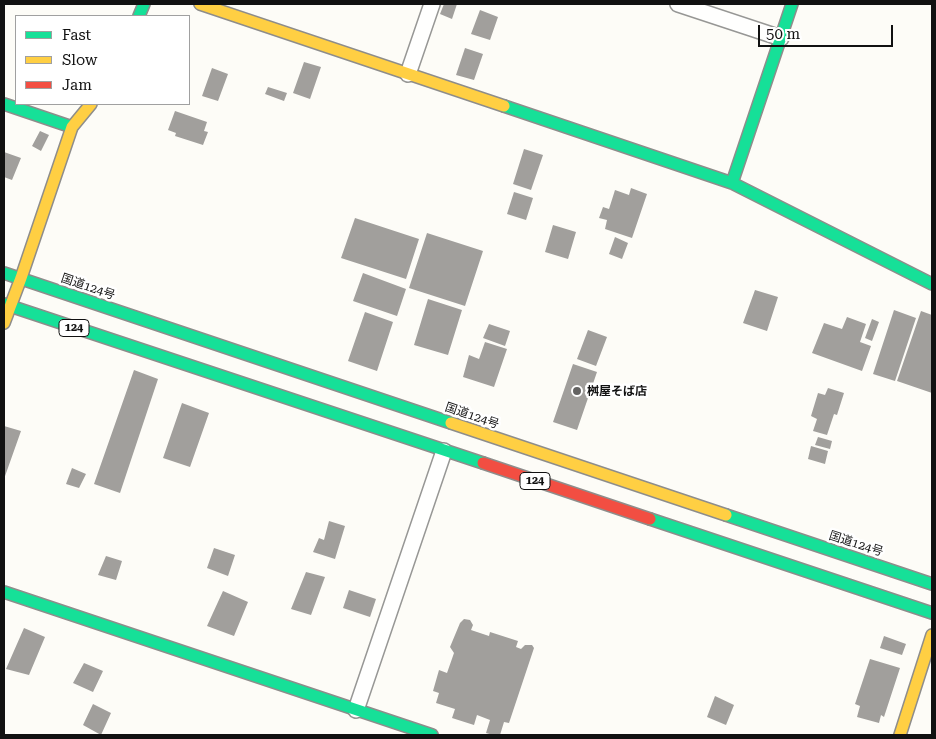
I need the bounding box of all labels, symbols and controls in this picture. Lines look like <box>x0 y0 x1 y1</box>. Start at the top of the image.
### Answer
legend <box>15 15 190 105</box>
scale bar <box>761 15 896 47</box>
text: 50 m <box>766 25 800 43</box>
text: Fast <box>62 26 91 44</box>
text: Slow <box>62 51 97 69</box>
text: Jam <box>62 76 92 94</box>
street label: 国道124号 <box>59 271 117 303</box>
road number: 124 <box>59 319 89 336</box>
place label: 桝屋そば店 <box>587 384 647 398</box>
marker: 桝屋そば店 <box>571 385 583 397</box>
street label: 国道124号 <box>443 400 501 432</box>
road number: 124 <box>520 472 550 490</box>
street label: 国道124号 <box>827 528 885 560</box>

